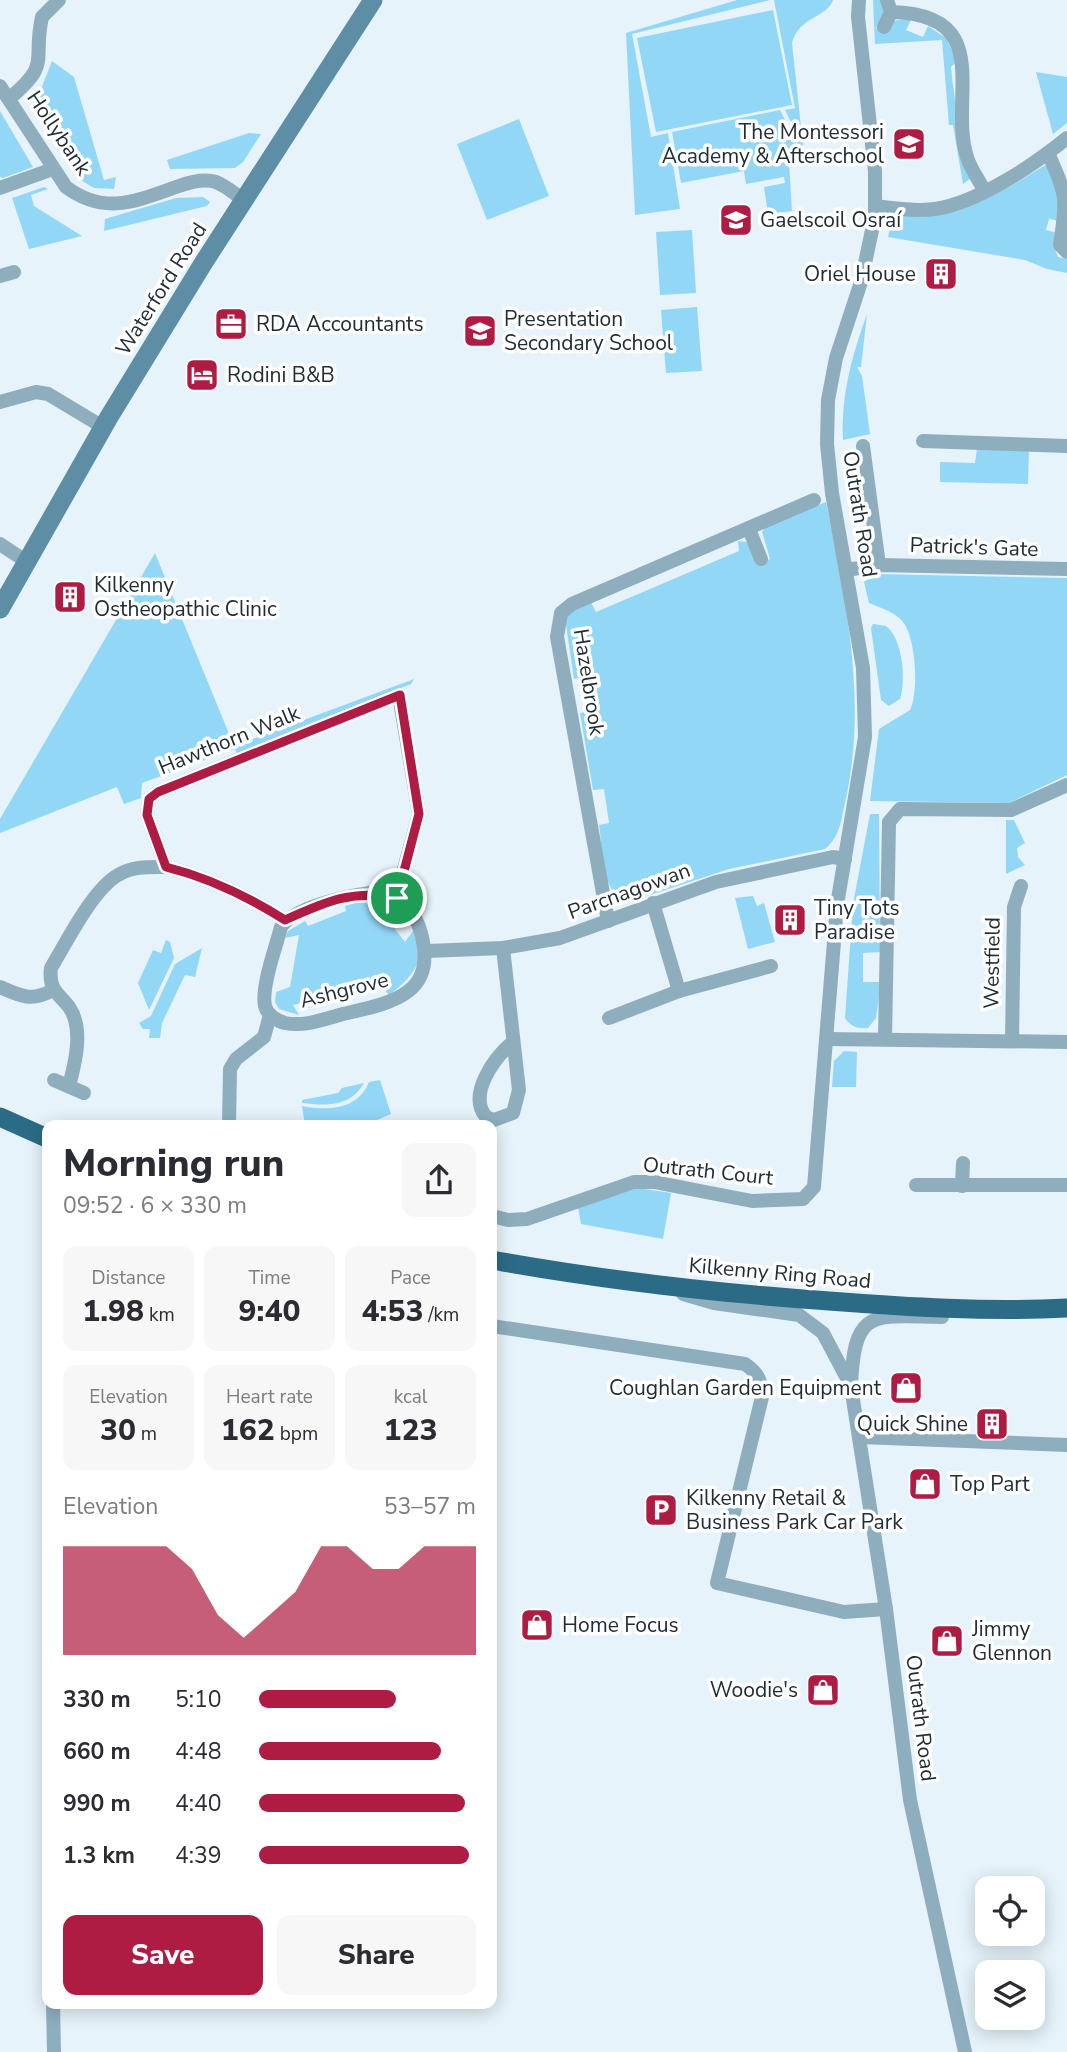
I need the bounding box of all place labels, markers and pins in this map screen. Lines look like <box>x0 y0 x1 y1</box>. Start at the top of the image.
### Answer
place label: The Montessori Academy & Afterschool <box>662 118 885 170</box>
school or university icon: The Montessori Academy & Afterschool <box>890 125 928 163</box>
school or university icon: Gaelscoil Osraí <box>717 201 755 239</box>
place label: Gaelscoil Osraí <box>760 206 902 234</box>
building icon: Oriel House <box>922 255 960 293</box>
place label: Oriel House <box>804 260 916 288</box>
office icon: RDA Accountants <box>212 305 250 343</box>
place label: Presentation Secondary School <box>504 305 674 357</box>
place label: RDA Accountants <box>256 310 424 338</box>
school or university icon: Presentation Secondary School <box>461 312 499 350</box>
hotel icon: Rodini B&B <box>183 356 221 394</box>
place label: Rodini B&B <box>227 361 335 389</box>
place label: Kilkenny Ostheopathic Clinic <box>94 571 277 623</box>
building icon: Kilkenny Ostheopathic Clinic <box>51 578 89 616</box>
pin <box>367 868 427 928</box>
place label: Tiny Tots Paradise <box>814 894 900 946</box>
building icon: Tiny Tots Paradise <box>771 901 809 939</box>
shop icon: Coughlan Garden Equipment <box>887 1369 925 1407</box>
place label: Coughlan Garden Equipment <box>609 1374 882 1402</box>
building icon: Quick Shine <box>973 1405 1011 1443</box>
place label: Quick Shine <box>857 1410 968 1438</box>
shop icon: Top Part <box>906 1465 944 1503</box>
place label: Top Part <box>950 1470 1030 1498</box>
place label: Kilkenny Retail & Business Park Car Park <box>686 1484 903 1536</box>
parking icon: Kilkenny Retail & Business Park Car Park <box>642 1491 680 1529</box>
shop icon: Home Focus <box>518 1606 556 1644</box>
place label: Home Focus <box>562 1611 679 1639</box>
place label: Jimmy Glennon <box>971 1615 1052 1667</box>
shop icon: Jimmy Glennon <box>928 1622 966 1660</box>
shop icon: Woodie's <box>804 1671 842 1709</box>
place label: Woodie's <box>710 1676 798 1704</box>

